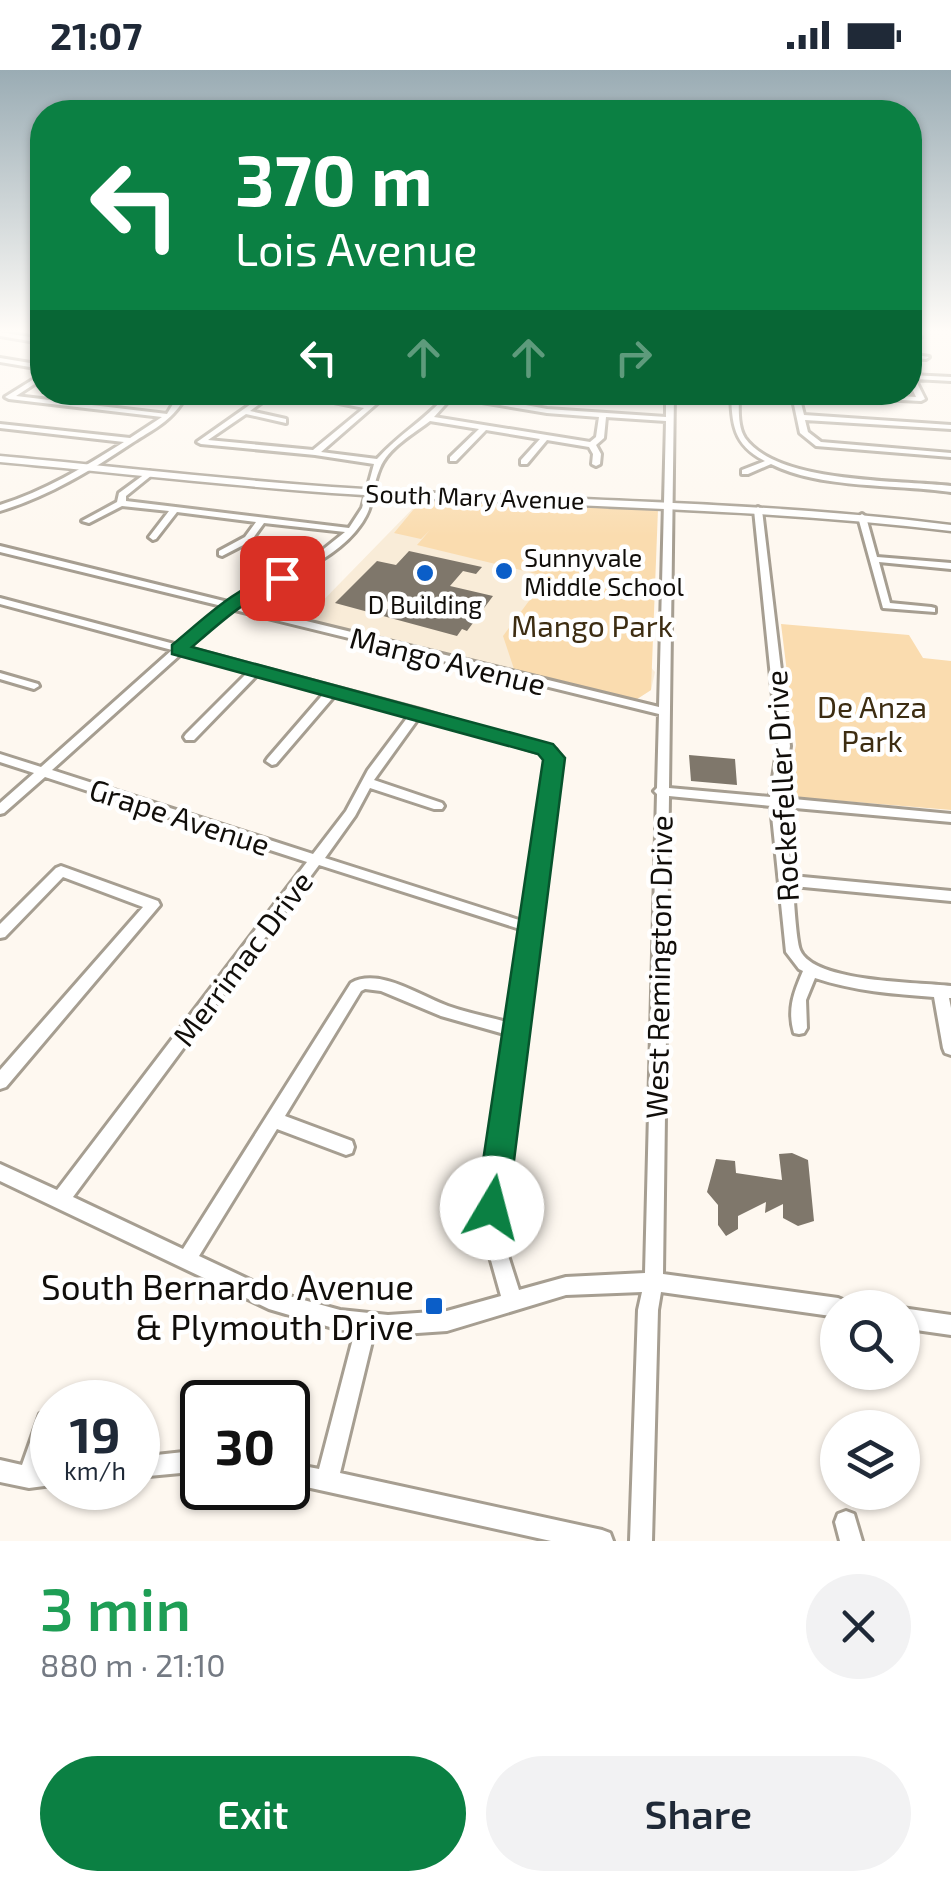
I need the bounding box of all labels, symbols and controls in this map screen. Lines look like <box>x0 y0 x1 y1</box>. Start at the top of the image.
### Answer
text: 21:07 <box>50 12 142 58</box>
text: 370 m <box>235 136 433 220</box>
icon: left <box>70 140 200 270</box>
text: Lois Avenue <box>235 221 477 275</box>
icon: left <box>291 330 346 385</box>
icon: ahead <box>396 330 451 385</box>
icon: ahead <box>501 330 556 385</box>
icon: right <box>606 330 661 385</box>
street label: South Mary Avenue <box>365 477 585 515</box>
pin <box>240 536 325 621</box>
place label: Sunnyvale Middle School <box>524 542 684 601</box>
icon: arrive <box>255 551 310 606</box>
marker: Sunnyvale Middle School <box>493 560 515 582</box>
marker: D Building <box>414 562 436 584</box>
place label: D Building <box>368 589 482 619</box>
park label: Mango Park <box>511 607 673 643</box>
street label: Mango Avenue <box>346 618 550 702</box>
street label: Rockefeller Drive <box>757 669 805 903</box>
park label: De Anza Park <box>817 688 927 758</box>
street label: Grape Avenue <box>85 770 275 862</box>
street label: West Remington Drive <box>637 815 679 1119</box>
street label: Merrimac Drive <box>165 864 319 1052</box>
position arrow <box>440 1156 544 1260</box>
place label: South Bernardo Avenue & Plymouth Drive <box>41 1265 414 1347</box>
map controls <box>820 1290 920 1510</box>
button: search <box>820 1290 920 1390</box>
marker: South Bernardo Avenue & Plymouth Drive <box>423 1295 445 1317</box>
speed limit sign: 30 <box>180 1380 310 1510</box>
text: 19 <box>69 1403 121 1463</box>
button: layers <box>820 1410 920 1510</box>
text: km/h <box>64 1455 126 1485</box>
text: 3 min <box>40 1571 191 1643</box>
button: close <box>806 1574 911 1679</box>
text: 880 m · 21:10 <box>40 1645 225 1683</box>
button: Exit <box>40 1756 466 1871</box>
button: Share <box>486 1756 911 1871</box>

